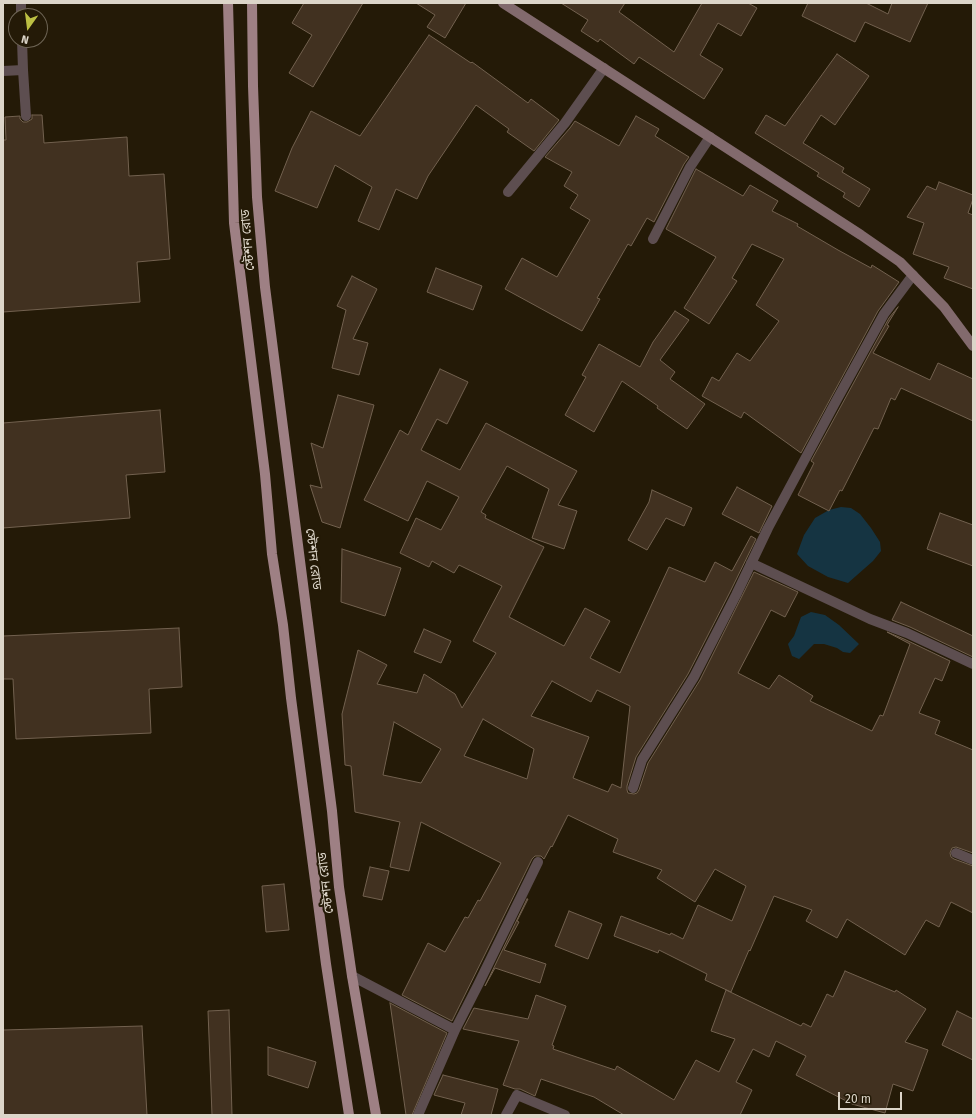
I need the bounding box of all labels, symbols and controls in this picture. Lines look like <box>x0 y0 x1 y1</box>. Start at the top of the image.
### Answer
north arrow <box>8 8 48 48</box>
text: N <box>20 32 30 46</box>
street label: স্টেশন রোড <box>238 209 258 271</box>
street label: স্টেশন রোড <box>301 527 325 591</box>
street label: স্টেশন রোড <box>314 851 338 915</box>
scale bar <box>840 1084 904 1110</box>
text: 20 m <box>845 1092 871 1106</box>

